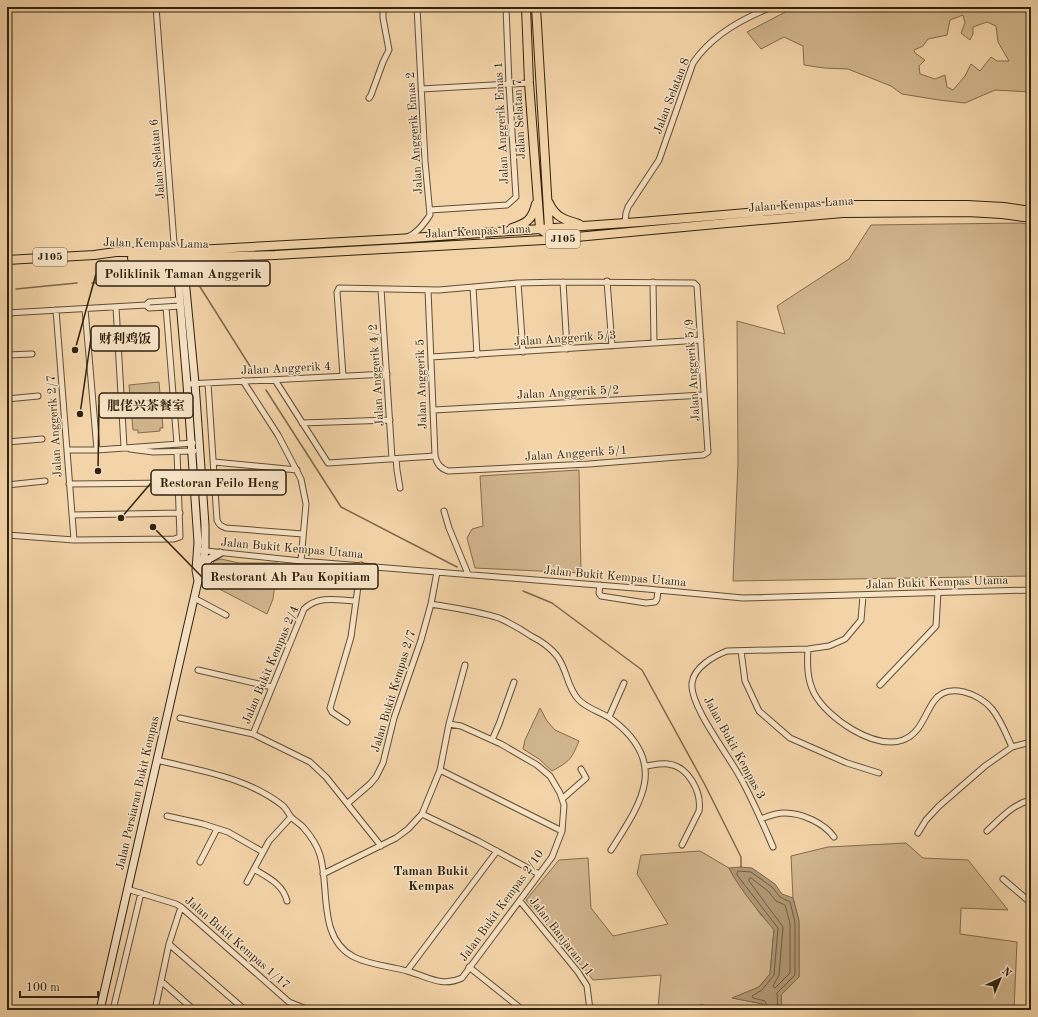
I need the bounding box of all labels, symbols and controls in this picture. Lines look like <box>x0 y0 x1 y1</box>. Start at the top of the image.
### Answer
street label: Jalan Selatan 8 <box>652 56 692 136</box>
street label: Jalan Anggerik Emas 1 <box>493 61 511 185</box>
street label: Jalan Anggerik Emas 2 <box>405 71 425 195</box>
street label: Jalan Selatan 7 <box>512 78 528 160</box>
street label: Jalan Selatan 6 <box>149 118 167 200</box>
street label: Jalan Kempas Lama <box>748 195 854 215</box>
street label: Jalan Kempas Lama <box>425 223 531 241</box>
road number: J105 <box>546 230 580 248</box>
street label: Jalan Kempas Lama <box>103 237 209 251</box>
road number: J105 <box>33 248 67 266</box>
callout: Poliklinik Taman Anggerik <box>96 261 270 286</box>
text: Poliklinik Taman Anggerik <box>104 268 262 281</box>
street label: Jalan Anggerik 5/9 <box>682 318 703 422</box>
street label: Jalan Anggerik 4/2 <box>367 323 387 427</box>
callout: 财利鸡饭 <box>91 326 159 351</box>
street label: Jalan Anggerik 5/3 <box>513 328 617 349</box>
text: 财利鸡饭 <box>99 331 151 346</box>
street label: Jalan Anggerik 5 <box>413 339 430 429</box>
street label: Jalan Anggerik 4 <box>241 361 331 377</box>
street label: Jalan Anggerik 2/7 <box>45 374 65 478</box>
street label: Jalan Anggerik 5/2 <box>516 383 620 402</box>
callout: 肥佬兴茶餐室 <box>99 393 193 418</box>
text: 肥佬兴茶餐室 <box>107 398 185 413</box>
street label: Jalan Anggerik 5/1 <box>524 443 628 464</box>
callout: Restoran Feilo Heng <box>151 470 286 495</box>
text: Restoran Feilo Heng <box>159 477 279 490</box>
street label: Jalan Bukit Kempas Utama <box>220 537 364 561</box>
callout: Restorant Ah Pau Kopitiam <box>202 564 378 589</box>
street label: Jalan Bukit Kempas Utama <box>543 565 687 589</box>
text: Restorant Ah Pau Kopitiam <box>210 571 370 584</box>
street label: Jalan Bukit Kempas Utama <box>865 575 1009 591</box>
street label: Jalan Bukit Kempas 2/4 <box>241 604 301 726</box>
street label: Jalan Bukit Kempas 2/7 <box>370 628 418 754</box>
street label: Jalan Bukit Kempas 3 <box>701 695 767 801</box>
street label: Jalan Persiaran Bukit Kempas <box>114 715 162 871</box>
street label: Jalan Bukit Kempas 2/10 <box>458 848 546 964</box>
district label: Taman Bukit Kempas <box>393 865 469 893</box>
street label: Jalan Bukit Kempas 1/17 <box>182 894 292 992</box>
street label: Jalan Banjaran 11 <box>527 895 595 979</box>
north arrow <box>980 959 1020 999</box>
text: N <box>999 966 1013 980</box>
scale bar <box>20 973 98 999</box>
text: 100 m <box>26 982 60 994</box>

